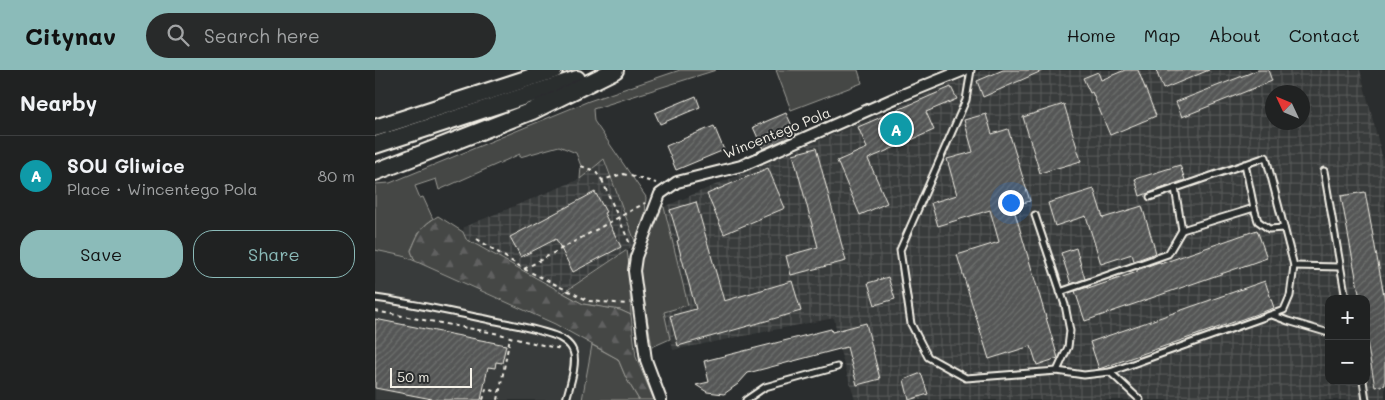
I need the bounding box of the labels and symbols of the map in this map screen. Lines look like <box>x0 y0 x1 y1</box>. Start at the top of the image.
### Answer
north arrow <box>1265 85 1310 130</box>
street label: Wincentego Pola <box>720 102 833 163</box>
pin: A <box>880 110 912 148</box>
your location <box>998 190 1024 216</box>
scale bar <box>390 365 473 388</box>

